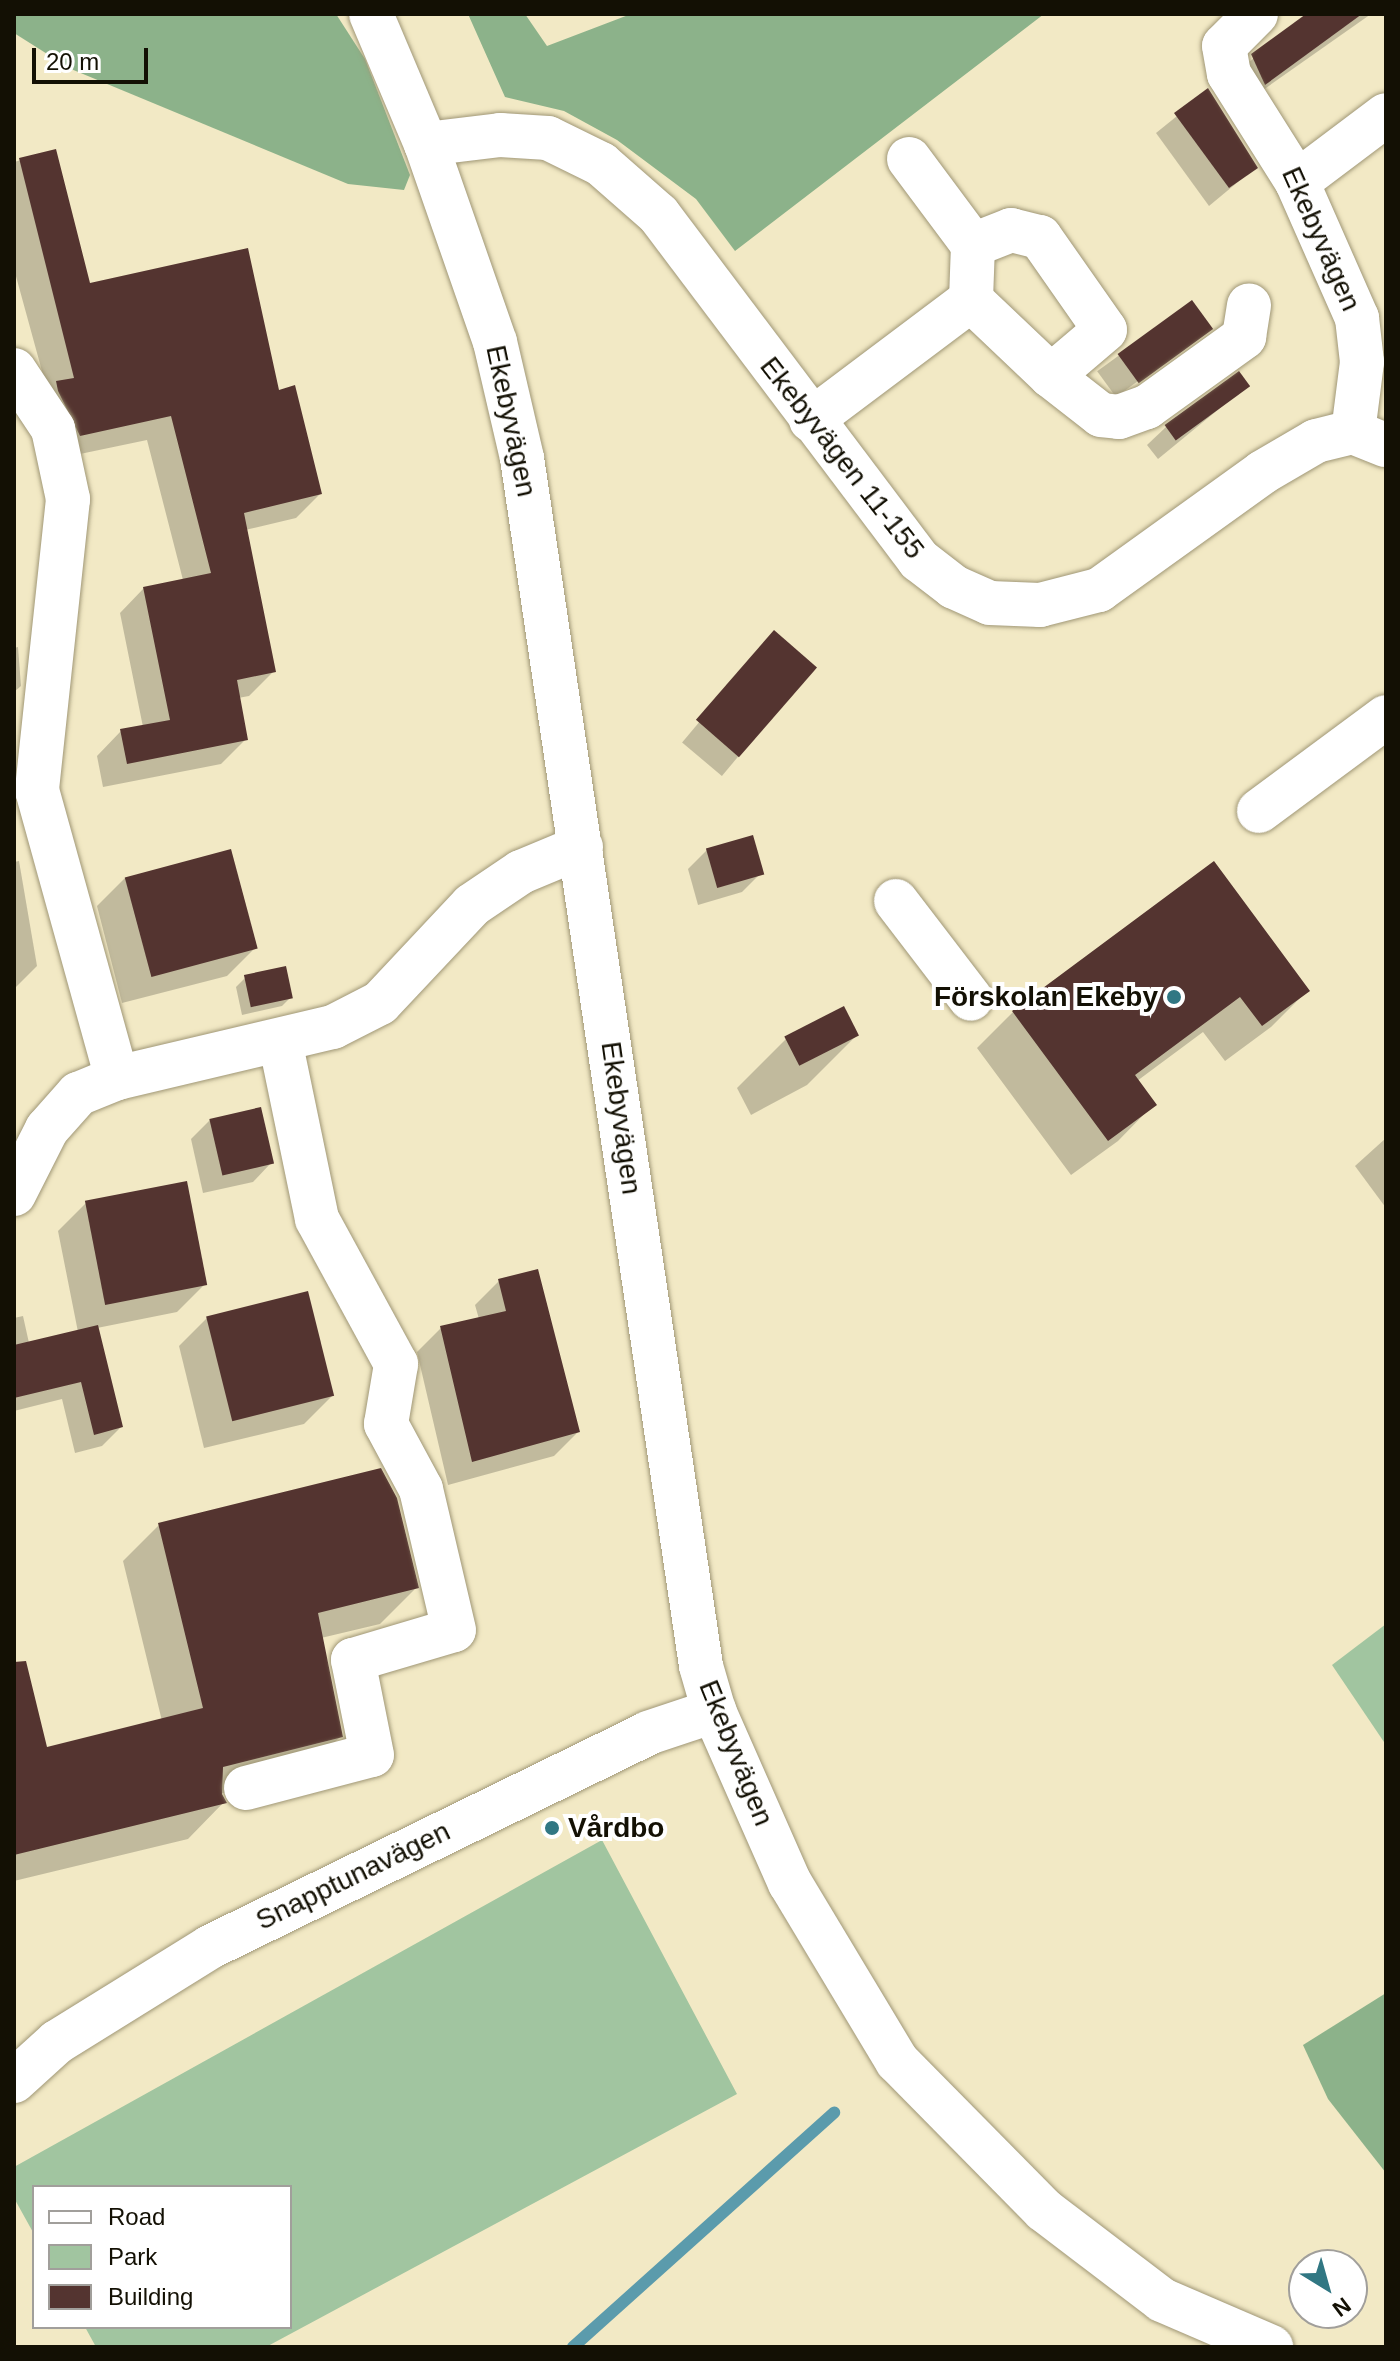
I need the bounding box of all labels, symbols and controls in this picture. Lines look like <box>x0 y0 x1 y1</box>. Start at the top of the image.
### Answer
scale bar <box>36 32 152 82</box>
text: 20 m <box>46 48 99 75</box>
street label: Ekebyvägen <box>1274 162 1368 316</box>
street label: Ekebyvägen <box>479 342 543 500</box>
street label: Ekebyvägen 11-155 <box>753 350 931 566</box>
place label: Förskolan Ekeby <box>934 980 1158 1014</box>
marker: Förskolan Ekeby <box>1165 988 1183 1006</box>
street label: Ekebyvägen <box>594 1039 648 1197</box>
street label: Ekebyvägen <box>692 1675 780 1831</box>
place label: Vårdbo <box>568 1811 664 1845</box>
street label: Snapptunavägen <box>250 1814 456 1938</box>
marker: Vårdbo <box>543 1819 561 1837</box>
legend <box>32 2185 292 2329</box>
text: Road <box>108 2203 165 2230</box>
text: Park <box>108 2243 157 2270</box>
north arrow <box>1288 2249 1368 2329</box>
text: Building <box>108 2283 193 2310</box>
text: N <box>1328 2292 1355 2322</box>

